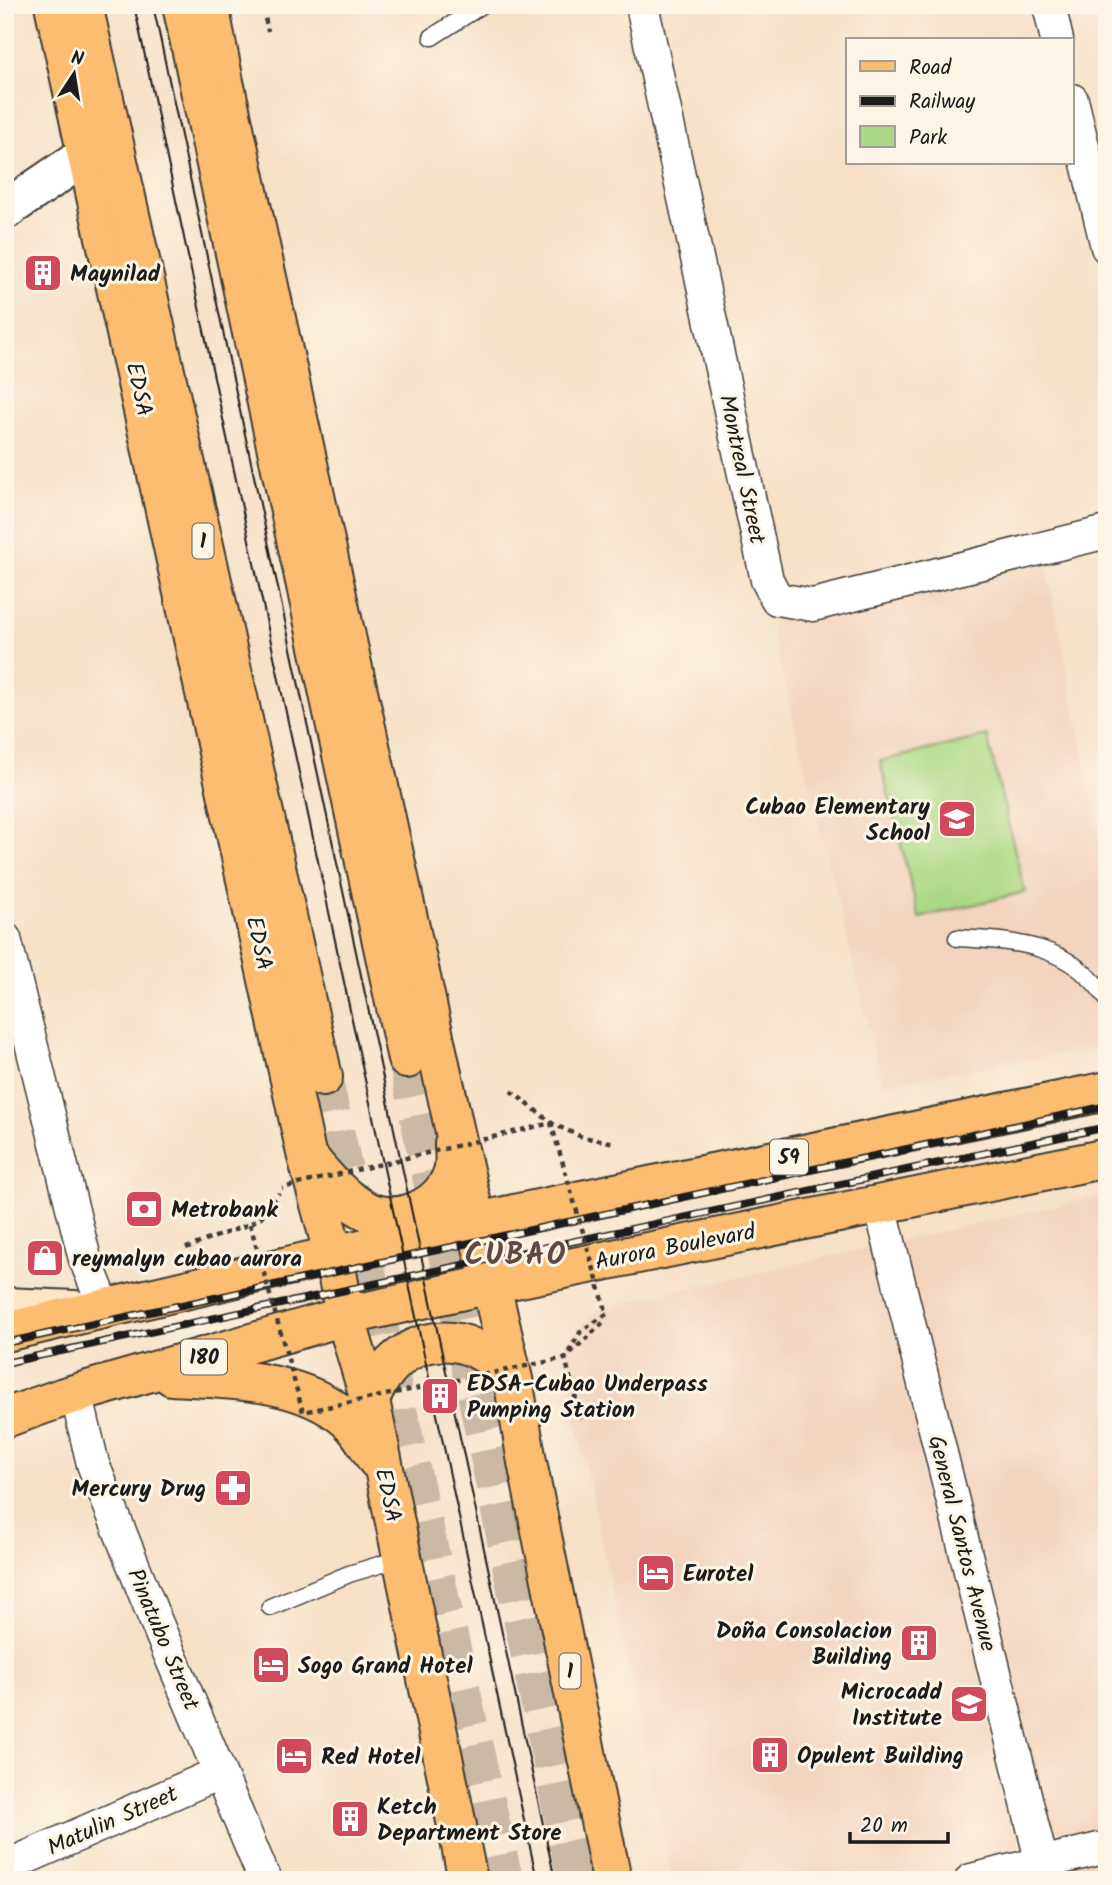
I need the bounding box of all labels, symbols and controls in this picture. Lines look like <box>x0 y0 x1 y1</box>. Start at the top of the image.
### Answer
north arrow <box>38 38 108 108</box>
legend <box>846 38 1074 164</box>
text: N <box>68 43 86 75</box>
text: Road <box>909 52 952 85</box>
text: Railway <box>909 86 975 119</box>
text: Park <box>909 122 947 155</box>
building icon: Maynilad <box>22 252 64 294</box>
place label: Maynilad <box>70 257 161 293</box>
street label: EDSA <box>115 359 161 420</box>
street label: Montreal Street <box>708 391 775 548</box>
road number: 1 <box>192 524 214 558</box>
place label: Cubao Elementary School <box>745 790 931 852</box>
school or university icon: Cubao Elementary School <box>936 798 978 840</box>
street label: EDSA <box>235 913 281 974</box>
road number: 59 <box>770 1140 808 1174</box>
bank icon: Metrobank <box>123 1188 165 1230</box>
place label: Metrobank <box>171 1193 278 1229</box>
street label: Aurora Boulevard <box>592 1215 759 1281</box>
district label: CUBAO <box>465 1232 567 1280</box>
shop icon: reymalyn cubao aurora <box>24 1237 66 1279</box>
place label: reymalyn cubao aurora <box>72 1242 302 1278</box>
road number: 180 <box>181 1340 227 1374</box>
place label: EDSA-Cubao Underpass Pumping Station <box>467 1367 708 1429</box>
building icon: EDSA-Cubao Underpass Pumping Station <box>419 1375 461 1417</box>
street label: General Santos Avenue <box>917 1432 1005 1655</box>
street label: EDSA <box>364 1465 410 1526</box>
pharmacy icon: Mercury Drug <box>212 1467 254 1509</box>
place label: Mercury Drug <box>72 1472 206 1508</box>
hotel icon: Eurotel <box>635 1552 677 1594</box>
place label: Eurotel <box>683 1557 754 1593</box>
street label: Pinatubo Street <box>116 1563 209 1717</box>
place label: Doña Consolacion Building <box>716 1614 892 1676</box>
building icon: Doña Consolacion Building <box>898 1622 940 1664</box>
hotel icon: Sogo Grand Hotel <box>250 1644 292 1686</box>
place label: Sogo Grand Hotel <box>298 1649 473 1685</box>
road number: 1 <box>560 1654 580 1688</box>
place label: Microcadd Institute <box>841 1675 943 1737</box>
school or university icon: Microcadd Institute <box>948 1683 990 1725</box>
building icon: Opulent Building <box>749 1734 791 1776</box>
hotel icon: Red Hotel <box>273 1735 315 1777</box>
place label: Opulent Building <box>797 1739 964 1775</box>
place label: Red Hotel <box>321 1740 421 1776</box>
street label: Matulin Street <box>42 1777 185 1867</box>
place label: Ketch Department Store <box>377 1790 561 1852</box>
building icon: Ketch Department Store <box>329 1798 371 1840</box>
scale bar <box>850 1801 948 1845</box>
text: 20 m <box>860 1810 908 1843</box>

